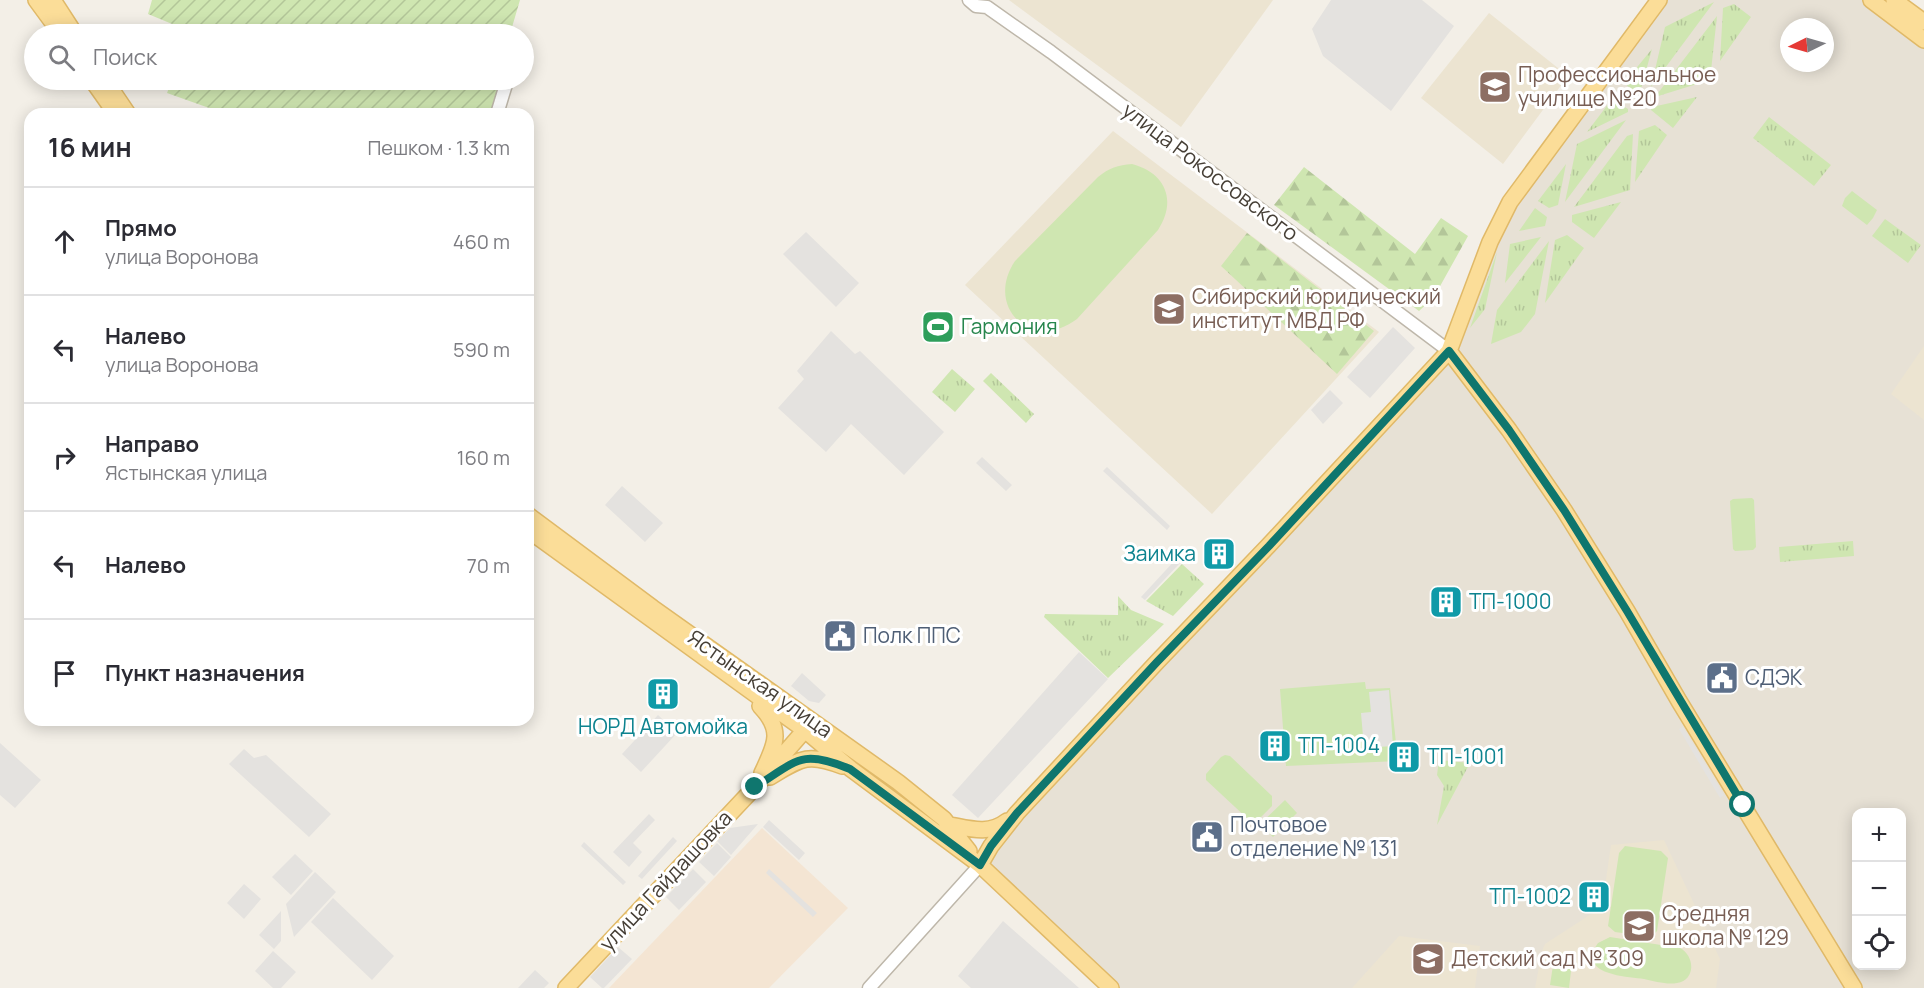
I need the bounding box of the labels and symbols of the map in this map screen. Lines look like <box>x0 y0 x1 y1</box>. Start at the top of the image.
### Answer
north arrow <box>1780 18 1834 72</box>
place label: Профессиональное училище №20 <box>1518 60 1716 112</box>
school or university icon: Профессиональное училище №20 <box>1477 69 1513 105</box>
street label: улица Рокоссовского <box>1117 96 1304 247</box>
place label: Сибирский юридический институт МВД РФ <box>1192 282 1441 334</box>
school or university icon: Сибирский юридический институт МВД РФ <box>1151 291 1187 327</box>
sports icon: Гармония <box>920 309 956 345</box>
place label: Гармония <box>961 312 1058 340</box>
building icon: Заимка <box>1201 536 1237 572</box>
place label: Заимка <box>1123 539 1196 567</box>
building icon: ТП-1000 <box>1428 584 1464 620</box>
place label: ТП-1000 <box>1469 587 1552 615</box>
public building icon: Полк ППС <box>822 618 858 654</box>
place label: Полк ППС <box>863 621 961 649</box>
street label: Ястынская улица <box>683 623 838 744</box>
public building icon: СДЭК <box>1704 660 1740 696</box>
place label: СДЭК <box>1745 663 1803 691</box>
building icon: НОРД Автомойка <box>645 676 681 712</box>
place label: НОРД Автомойка <box>578 712 748 740</box>
building icon: ТП-1004 <box>1257 728 1293 764</box>
place label: ТП-1004 <box>1298 731 1380 759</box>
building icon: ТП-1001 <box>1386 739 1422 775</box>
place label: ТП-1001 <box>1427 742 1505 770</box>
route end <box>741 773 767 799</box>
route start <box>1729 791 1755 817</box>
street label: улица Гайдашовка <box>593 804 738 957</box>
place label: Почтовое отделение № 131 <box>1230 810 1398 862</box>
public building icon: Почтовое отделение № 131 <box>1189 819 1225 855</box>
building icon: ТП-1002 <box>1576 879 1612 915</box>
place label: ТП-1002 <box>1489 882 1571 910</box>
place label: Средняя школа № 129 <box>1662 899 1789 951</box>
school or university icon: Средняя школа № 129 <box>1621 908 1657 944</box>
school or university icon: Детский сад № 309 <box>1410 941 1446 977</box>
place label: Детский сад № 309 <box>1451 944 1644 972</box>

